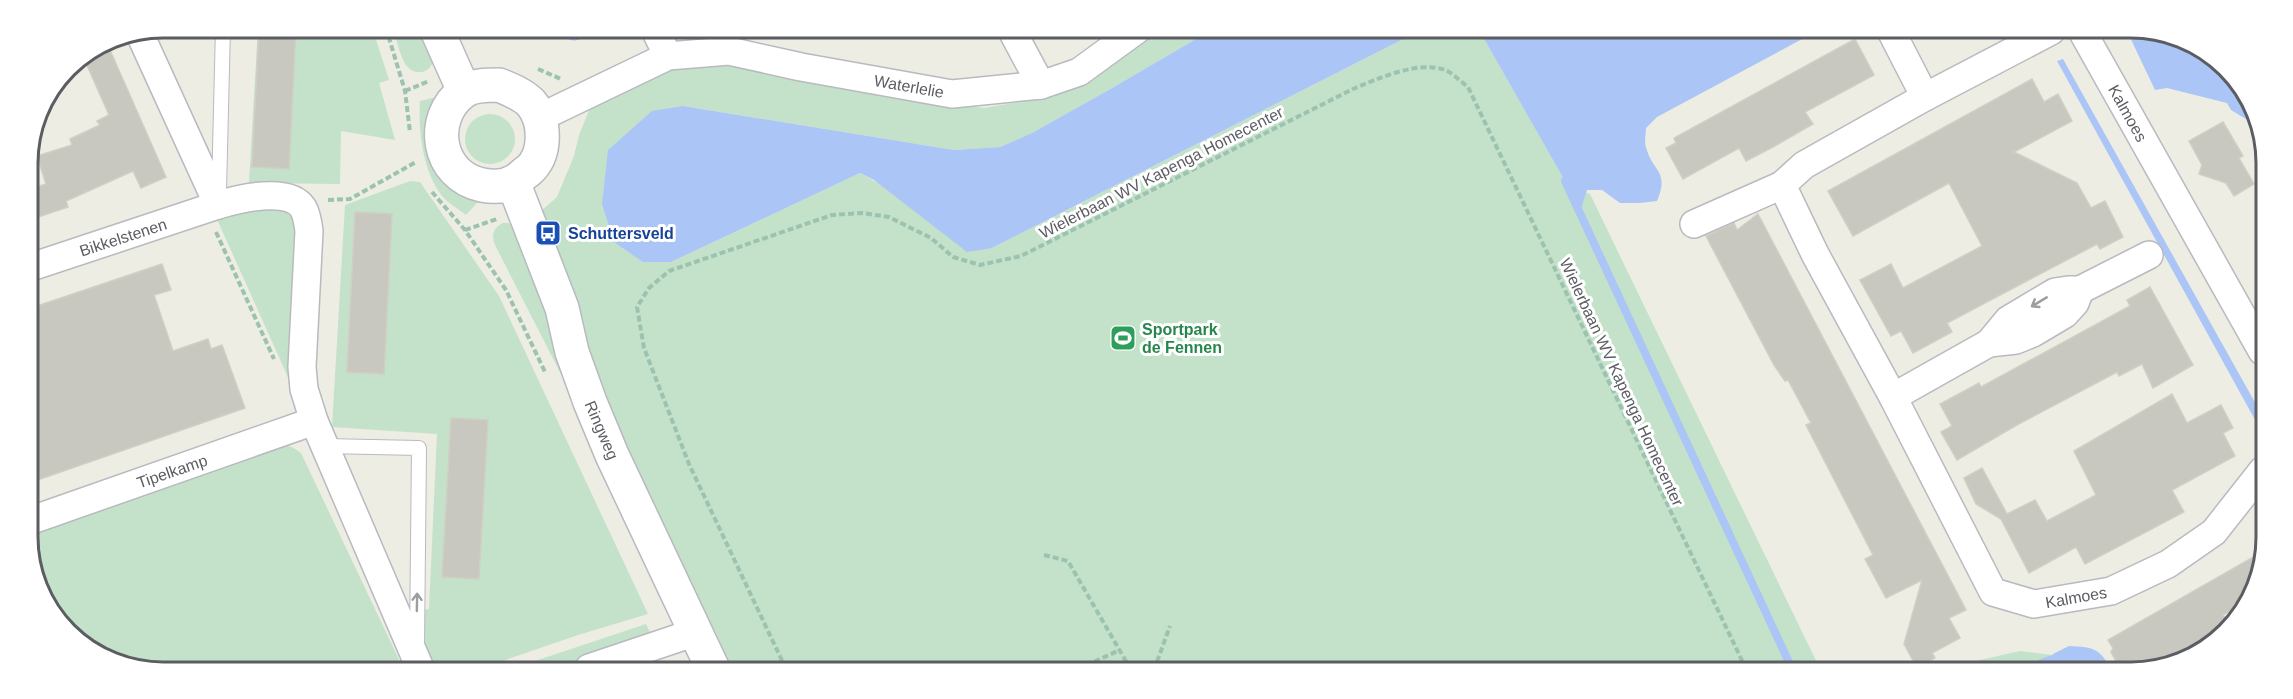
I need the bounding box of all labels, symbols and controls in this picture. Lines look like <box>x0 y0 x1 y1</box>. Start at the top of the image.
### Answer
street label: Waterlelie <box>873 72 945 101</box>
street label: Kalmoes <box>2105 82 2150 145</box>
street label: Wielerbaan WV Kapenga Homecenter <box>1037 103 1287 242</box>
street label: Bikkelstenen <box>77 215 169 260</box>
bus stop icon: Schuttersveld <box>533 218 563 248</box>
place label: Schuttersveld <box>568 225 674 242</box>
street label: Wielerbaan WV Kapenga Homecenter <box>1557 256 1687 509</box>
one-way arrow <box>2031 296 2048 308</box>
place label: Sportpark de Fennen <box>1142 321 1222 356</box>
sports icon: Sportpark de Fennen <box>1108 323 1138 353</box>
street label: Ringweg <box>582 398 622 462</box>
street label: Tipelkamp <box>135 451 210 491</box>
street label: Kalmoes <box>2044 584 2108 611</box>
one-way arrow <box>411 593 423 613</box>

